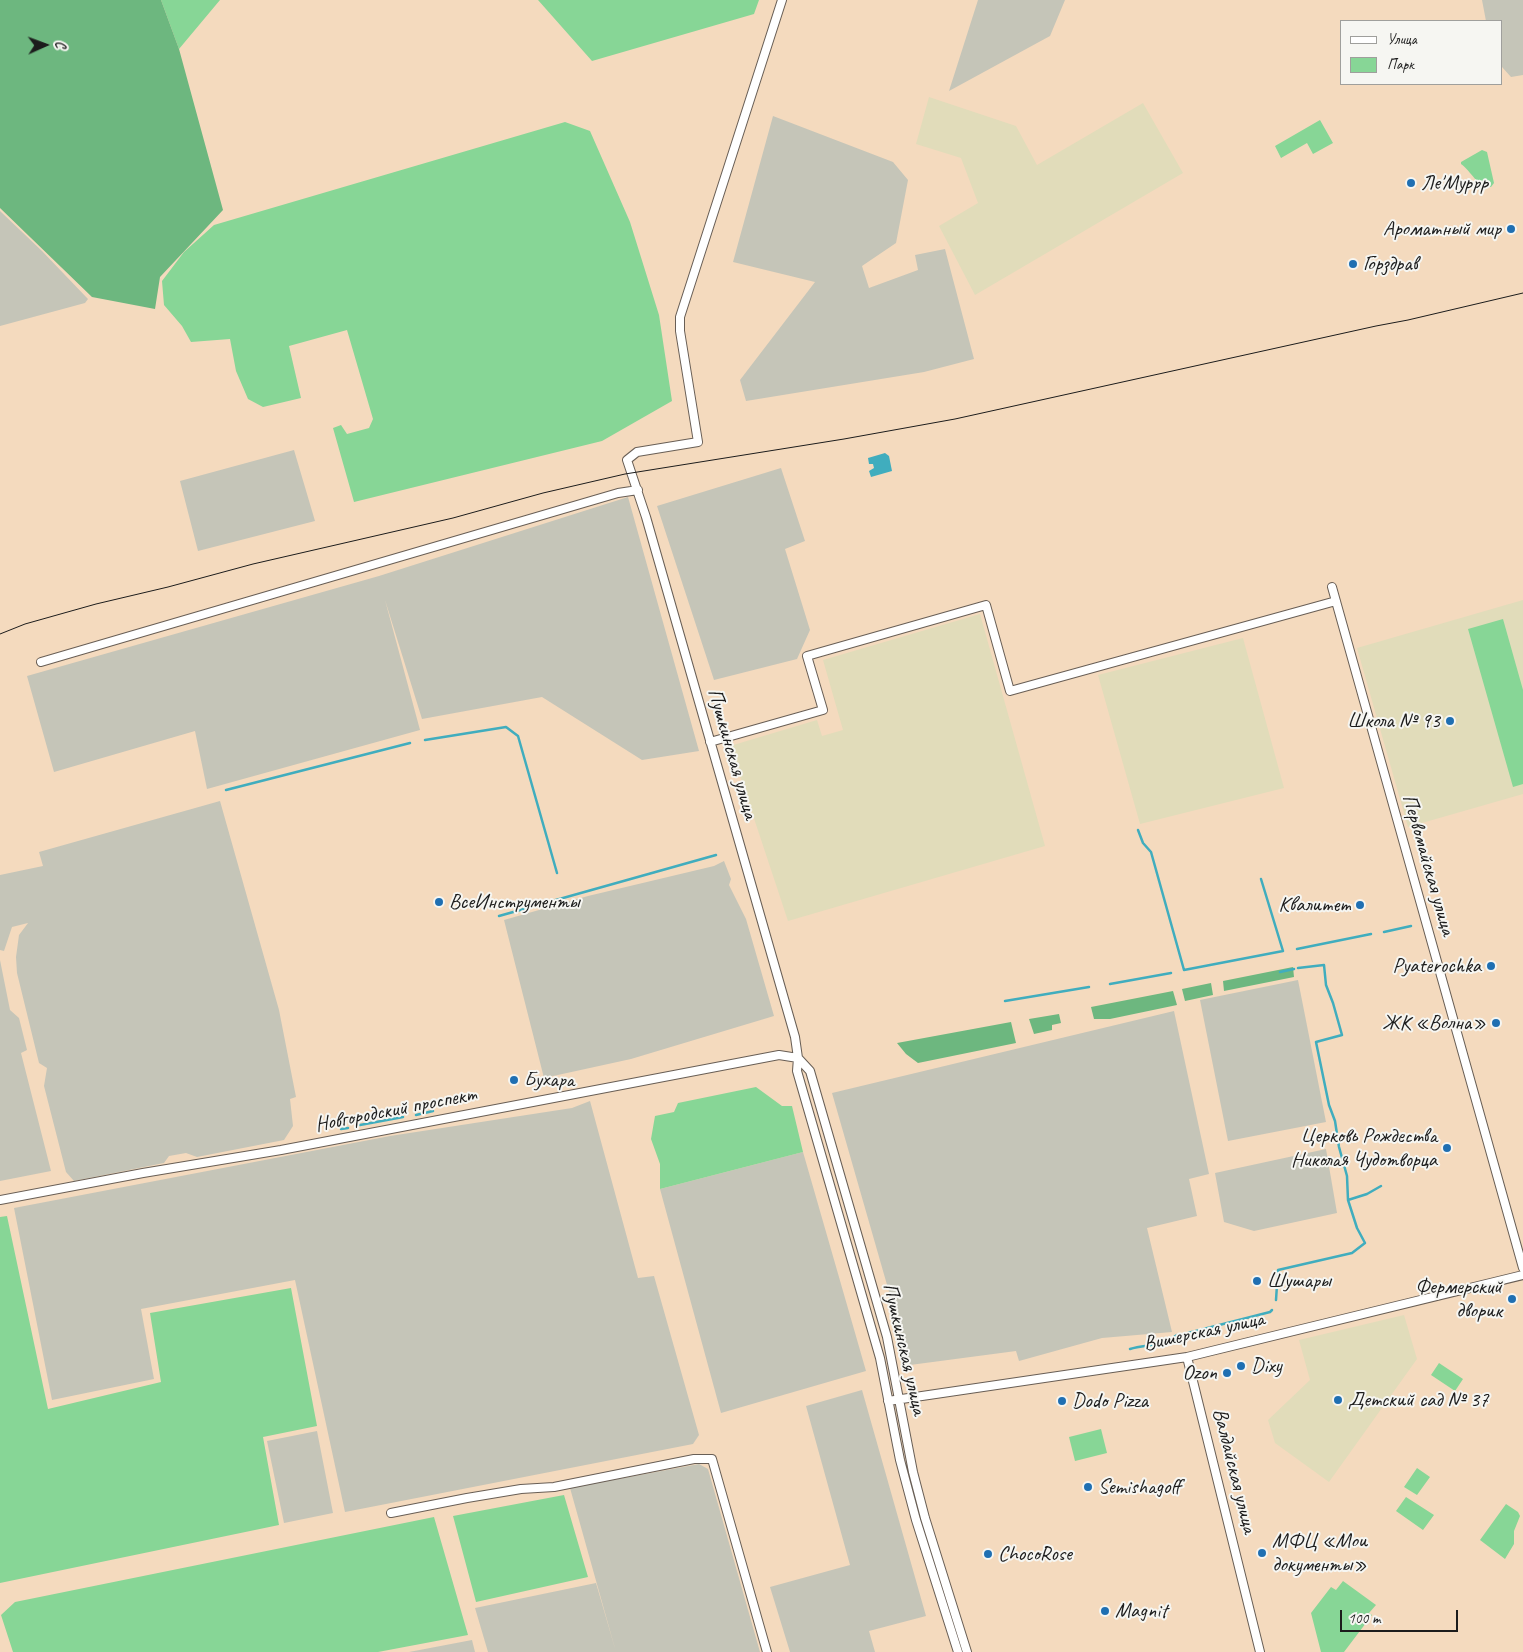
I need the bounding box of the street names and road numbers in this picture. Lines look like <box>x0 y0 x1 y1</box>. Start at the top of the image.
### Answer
street label: Пушкинская улица <box>701 686 763 822</box>
street label: Первомайская улица <box>1396 792 1460 938</box>
street label: Новгородский проспект <box>313 1082 479 1138</box>
street label: Пушкинская улица <box>877 1281 931 1417</box>
street label: Вишерская улица <box>1141 1307 1267 1357</box>
street label: Валдайская улица <box>1206 1406 1262 1536</box>

